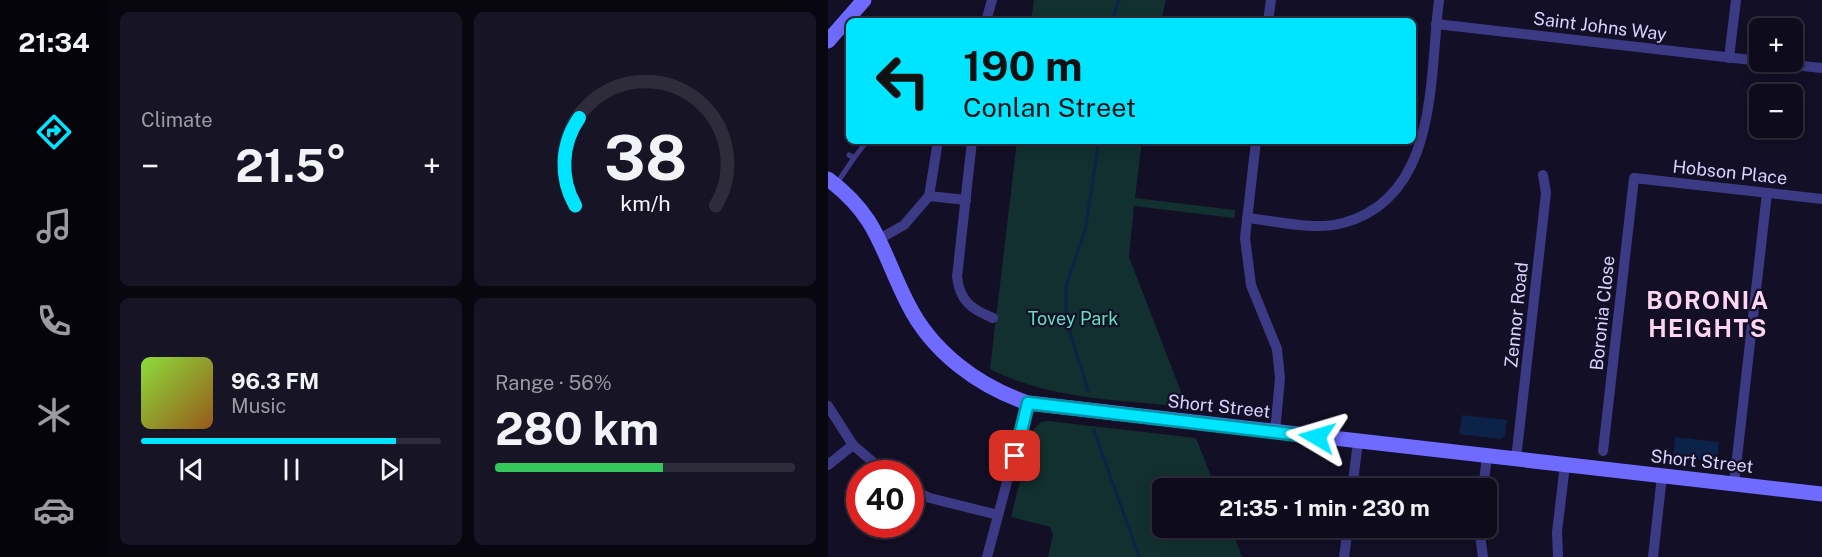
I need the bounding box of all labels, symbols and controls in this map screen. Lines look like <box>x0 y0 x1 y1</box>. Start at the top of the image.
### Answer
street label: Saint Johns Way <box>1532 7 1668 45</box>
map controls <box>1749 18 1803 138</box>
button: + <box>1749 18 1803 72</box>
text: 21:34 <box>18 26 90 58</box>
text: 190 m <box>963 41 1083 90</box>
icon: left <box>864 42 942 120</box>
button: − <box>1749 84 1803 138</box>
text: Conlan Street <box>963 91 1136 123</box>
text: Climate <box>141 108 213 132</box>
icon: directions <box>33 111 75 153</box>
text: 38 <box>603 121 687 194</box>
text: 21.5° <box>235 139 347 192</box>
text: − <box>141 147 159 185</box>
text: + <box>423 147 441 185</box>
street label: Hobson Place <box>1672 156 1788 188</box>
text: km/h <box>620 191 670 216</box>
icon: music <box>33 205 75 247</box>
street label: Boronia Close <box>1586 255 1618 371</box>
street label: Zennor Road <box>1500 261 1532 369</box>
district label: BORONIA HEIGHTS <box>1646 286 1770 342</box>
icon: phone <box>33 300 75 342</box>
park label: Tovey Park <box>1028 308 1118 329</box>
text: 96.3 FM <box>231 368 319 394</box>
text: Range · 56% <box>495 371 612 395</box>
street label: Short Street <box>1167 390 1271 422</box>
icon: climate <box>33 394 75 436</box>
text: Music <box>231 394 286 418</box>
text: 280 km <box>495 402 659 455</box>
position arrow <box>1285 405 1349 469</box>
pin <box>989 430 1040 481</box>
icon: arrive <box>998 439 1031 472</box>
street label: Short Street <box>1650 445 1754 477</box>
icon: previous <box>175 453 208 486</box>
icon: pause <box>275 453 308 486</box>
icon: next <box>375 453 408 486</box>
speed limit sign: 40 <box>846 460 924 538</box>
icon: car <box>33 489 75 531</box>
text: 21:35 · 1 min · 230 m <box>1219 495 1430 521</box>

